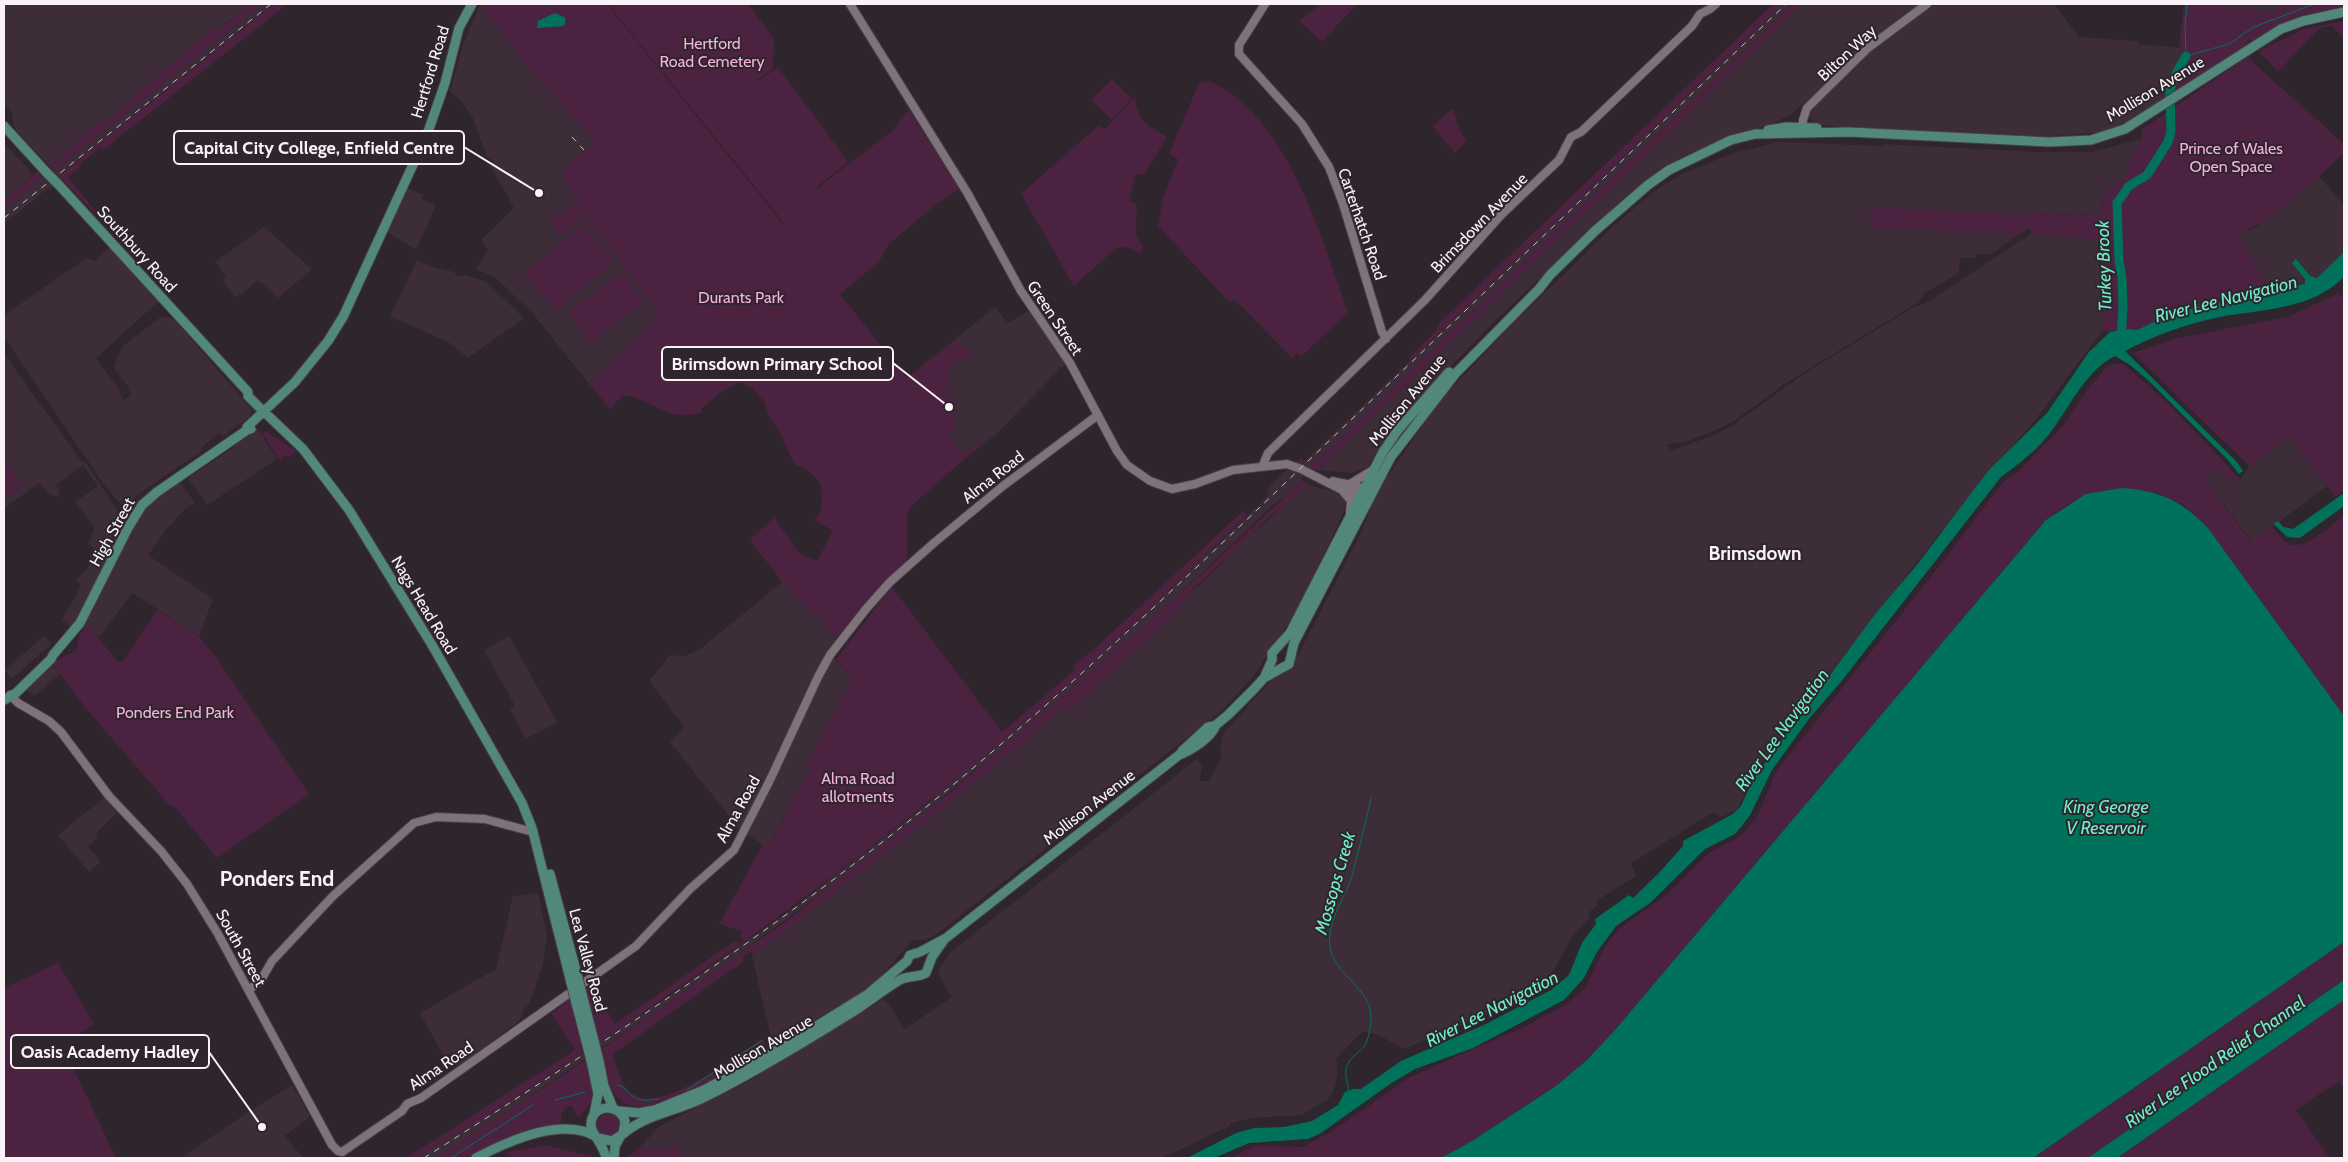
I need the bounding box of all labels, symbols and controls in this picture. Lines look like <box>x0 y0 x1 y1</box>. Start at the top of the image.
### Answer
street label: Bilton Way <box>1814 21 1880 85</box>
street label: Hertford Road <box>407 23 453 121</box>
park label: Hertford Road Cemetery <box>659 34 765 71</box>
street label: Mollison Avenue <box>2102 52 2208 126</box>
callout: Capital City College, Enfield Centre <box>174 131 464 164</box>
text: Capital City College, Enfield Centre <box>184 137 454 159</box>
park label: Prince of Wales Open Space <box>2179 139 2283 176</box>
street label: Carterhatch Road <box>1334 166 1390 282</box>
street label: Brimsdown Avenue <box>1427 169 1531 277</box>
street label: Southbury Road <box>93 202 181 296</box>
water label: Turkey Brook <box>2091 219 2117 312</box>
water label: River Lee Navigation <box>2152 271 2300 327</box>
street label: Green Street <box>1023 277 1087 359</box>
park label: Durants Park <box>698 288 785 307</box>
callout: Brimsdown Primary School <box>662 347 893 380</box>
street label: Mollison Avenue <box>1365 351 1449 449</box>
text: Brimsdown Primary School <box>671 353 883 375</box>
street label: Alma Road <box>958 447 1028 507</box>
street label: High Street <box>85 494 139 570</box>
district label: Brimsdown <box>1708 542 1802 565</box>
street label: Nags Head Road <box>387 552 461 658</box>
water label: River Lee Navigation <box>1730 664 1834 796</box>
park label: Ponders End Park <box>116 703 235 722</box>
street label: Mollison Avenue <box>1039 765 1139 849</box>
park label: Alma Road allotments <box>821 769 895 806</box>
street label: Alma Road <box>712 772 764 846</box>
water label: King George V Reservoir <box>2063 796 2149 839</box>
water label: Mossops Creek <box>1310 828 1360 938</box>
district label: Ponders End <box>220 866 334 891</box>
street label: South Street <box>212 906 270 990</box>
street label: Lea Valley Road <box>565 906 611 1014</box>
water label: River Lee Navigation <box>1422 966 1562 1052</box>
water label: River Lee Flood Relief Channel <box>2120 991 2310 1133</box>
street label: Mollison Avenue <box>710 1011 816 1083</box>
callout: Oasis Academy Hadley <box>11 1035 209 1068</box>
street label: Alma Road <box>405 1038 477 1094</box>
text: Oasis Academy Hadley <box>21 1041 200 1063</box>

